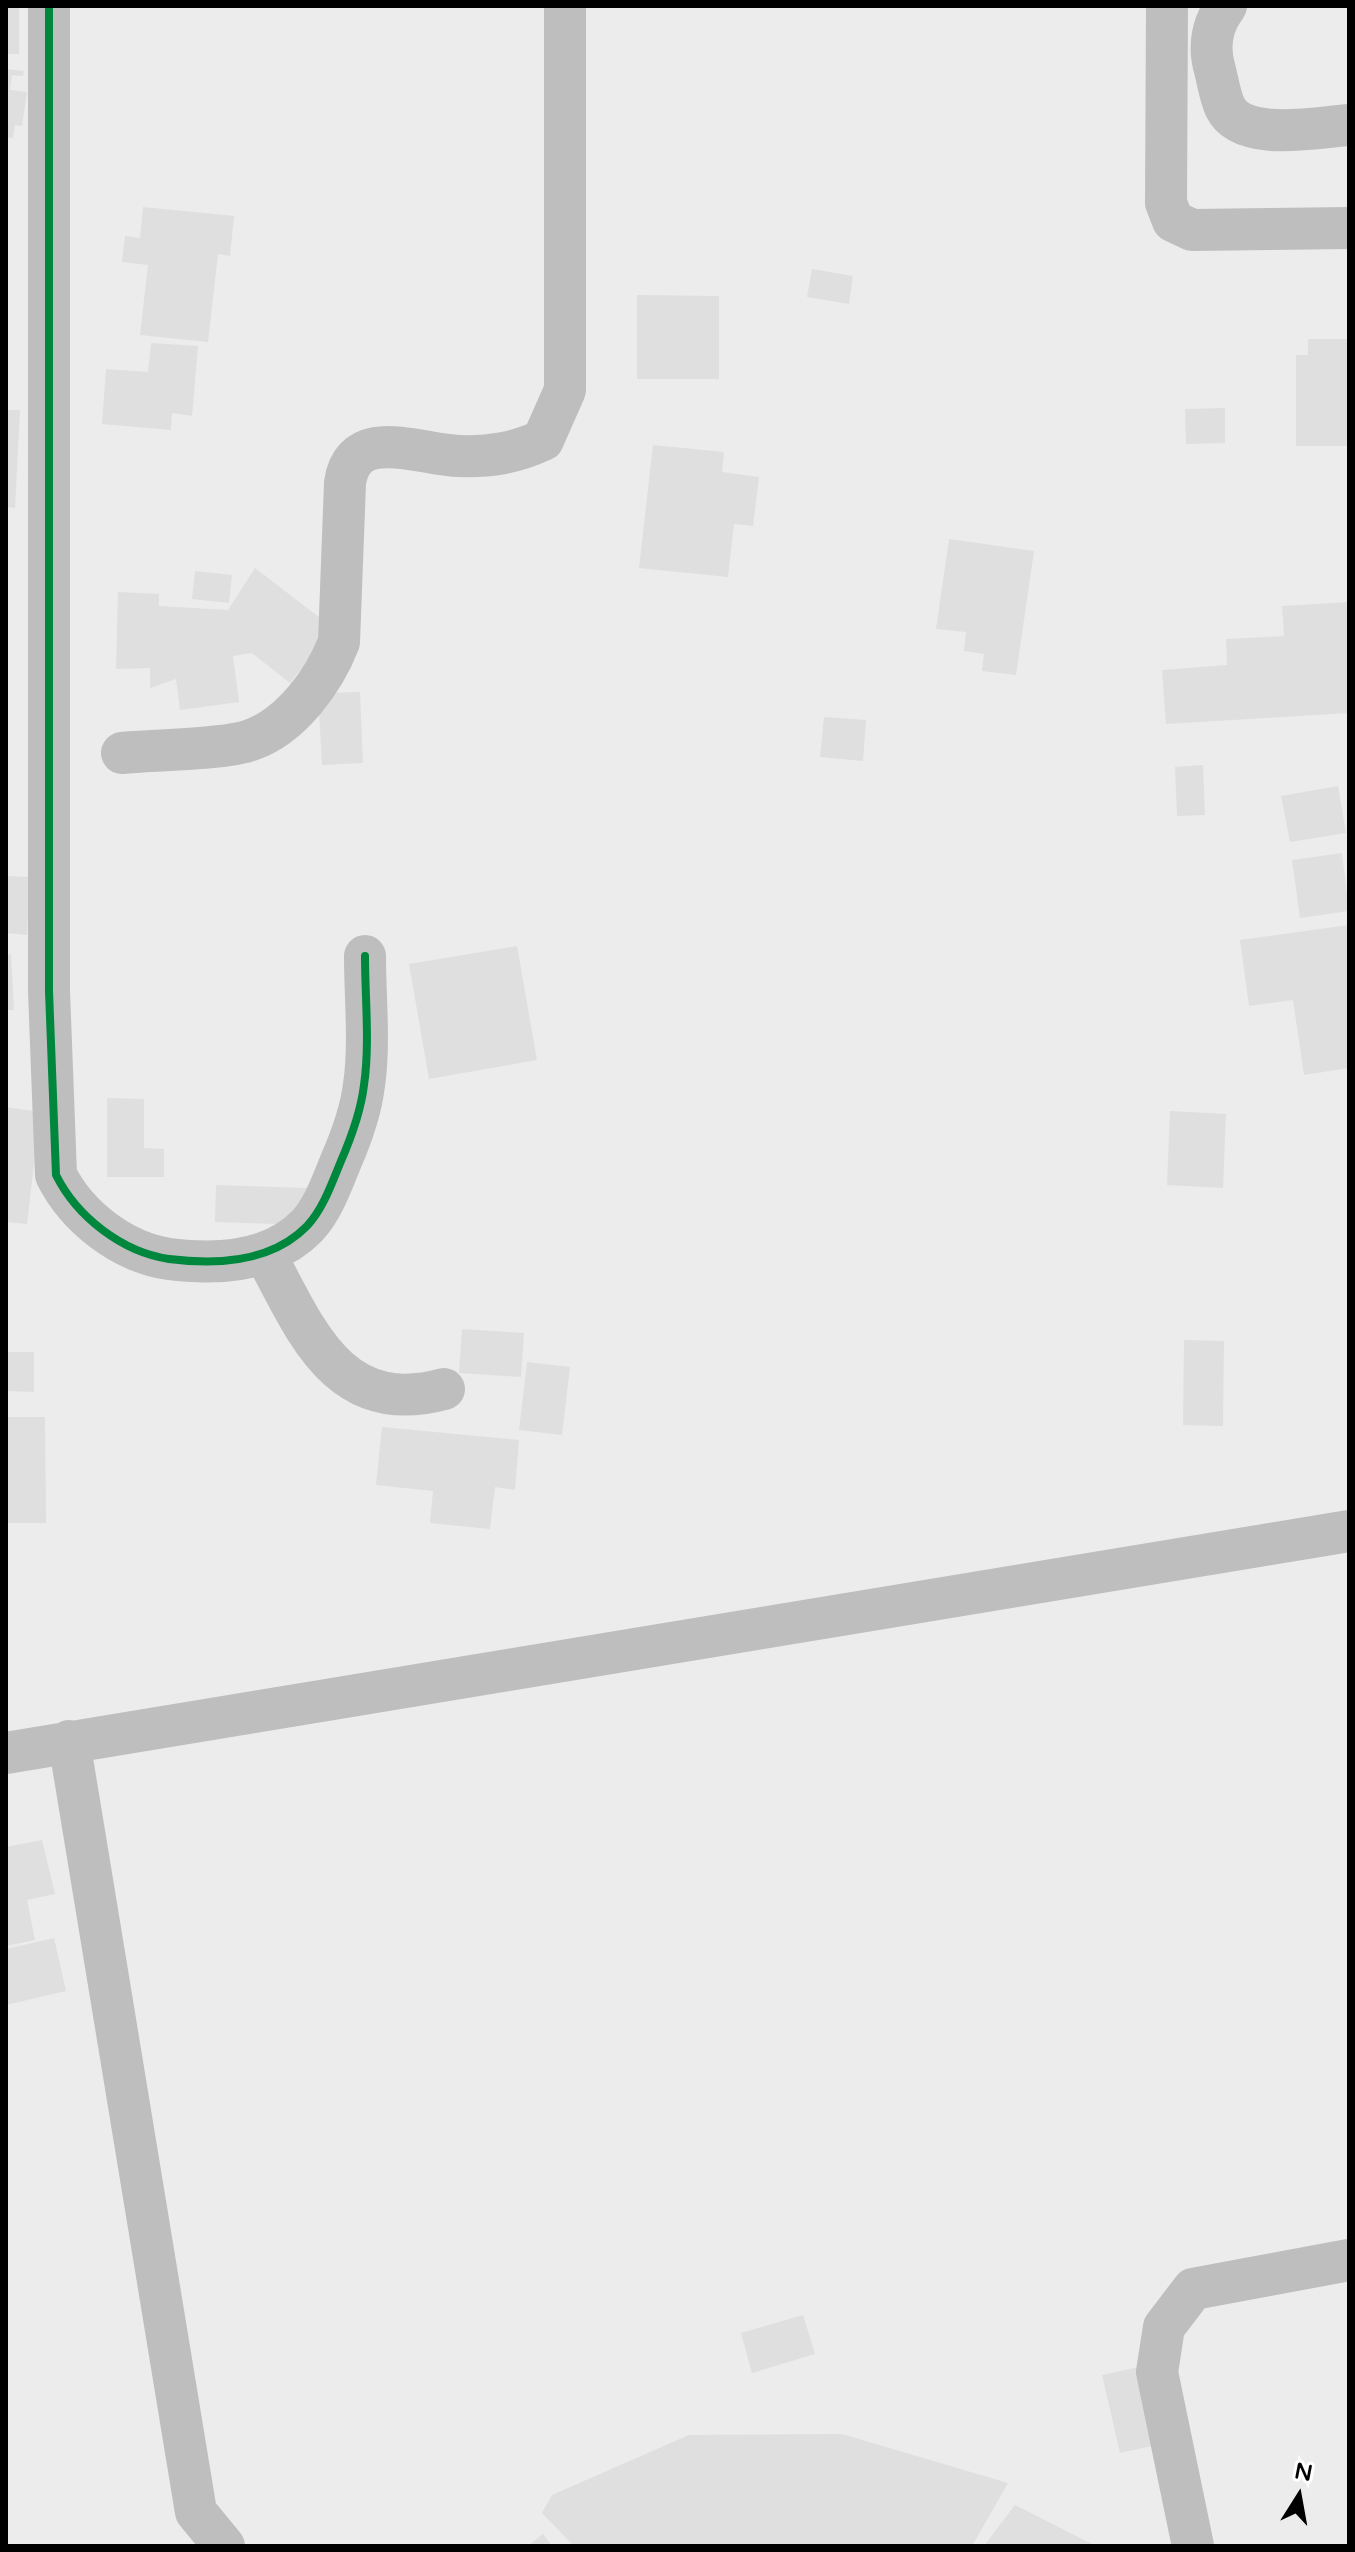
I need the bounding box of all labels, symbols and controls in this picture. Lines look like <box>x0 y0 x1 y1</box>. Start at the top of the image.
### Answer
north arrow <box>1259 2456 1339 2536</box>
text: N <box>1292 2458 1315 2487</box>

